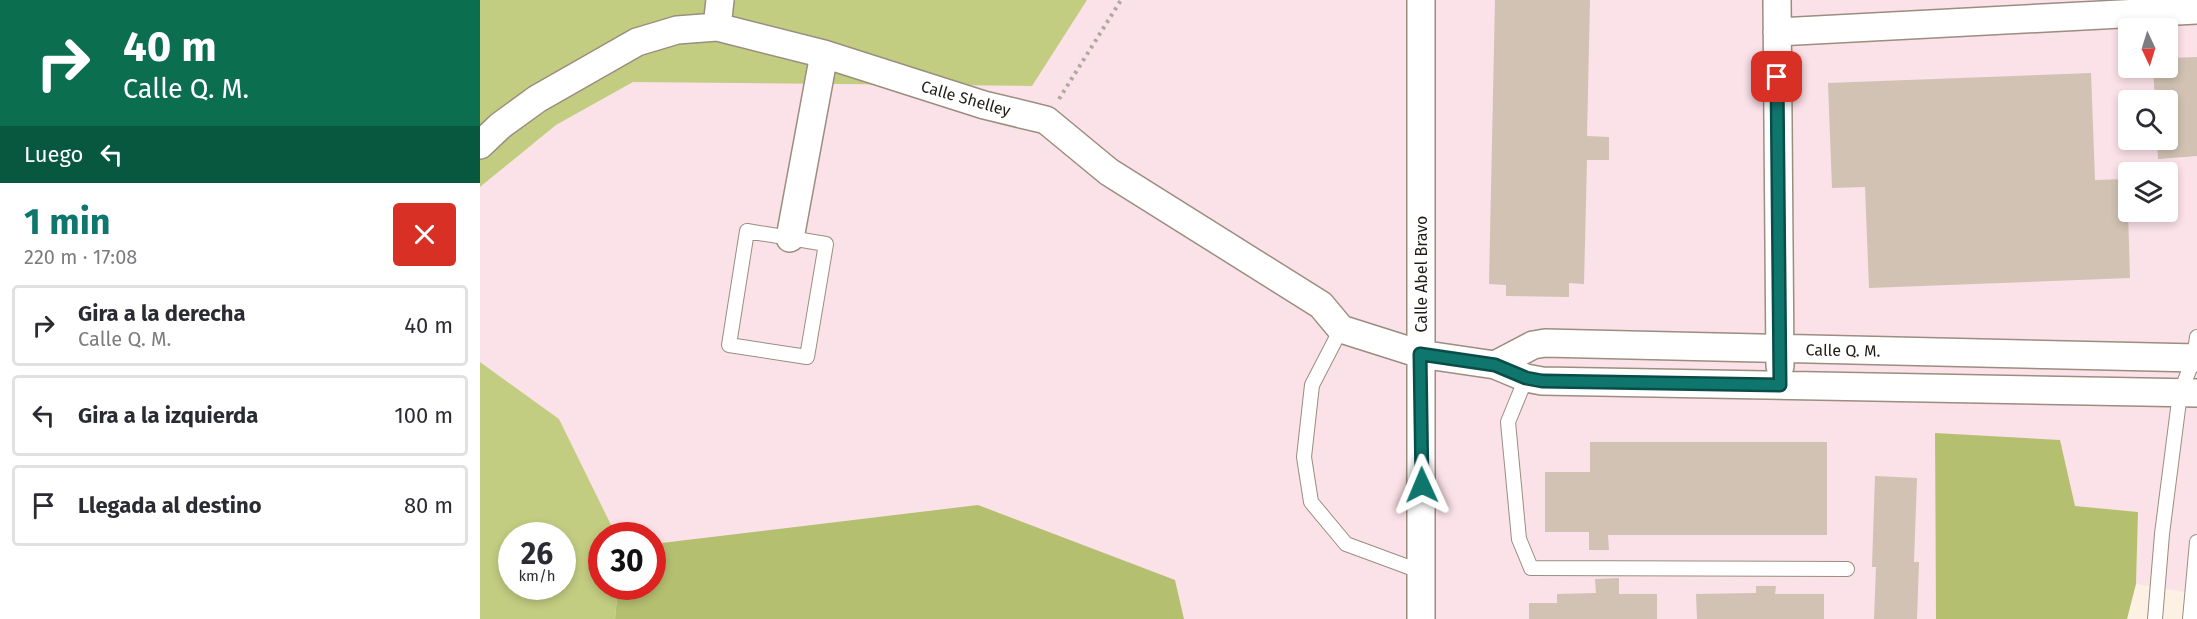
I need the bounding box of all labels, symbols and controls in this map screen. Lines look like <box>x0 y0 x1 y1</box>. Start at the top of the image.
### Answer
north arrow <box>2118 18 2178 78</box>
map controls <box>2118 18 2178 222</box>
text: 40 m <box>123 22 217 72</box>
icon: right <box>24 24 102 102</box>
pin <box>1751 51 1802 102</box>
icon: arrive <box>1760 60 1793 93</box>
text: Calle Q. M. <box>123 73 249 105</box>
street label: Calle Shelley <box>919 77 1013 120</box>
button: search <box>2118 90 2178 150</box>
icon: left <box>95 138 128 171</box>
text: Luego <box>24 141 83 168</box>
button: layers <box>2118 162 2178 222</box>
text: 1 min <box>24 200 111 244</box>
button: close <box>393 203 456 266</box>
street label: Calle Abel Bravo <box>1412 216 1431 332</box>
text: 220 m · 17:08 <box>24 245 137 269</box>
text: Gira a la derecha <box>78 300 246 327</box>
icon: right <box>27 309 60 342</box>
text: 40 m <box>404 312 453 339</box>
text: Calle Q. M. <box>78 327 171 351</box>
street label: Calle Q. M. <box>1805 340 1881 361</box>
icon: left <box>27 399 60 432</box>
text: Gira a la izquierda <box>78 402 258 429</box>
text: 100 m <box>394 402 453 429</box>
position arrow <box>1390 453 1454 517</box>
icon: arrive <box>27 489 60 522</box>
text: Llegada al destino <box>78 492 262 519</box>
text: 80 m <box>404 492 453 519</box>
speed limit sign: 30 <box>588 522 666 600</box>
text: 26 <box>521 536 553 572</box>
text: km/h <box>518 567 556 585</box>

